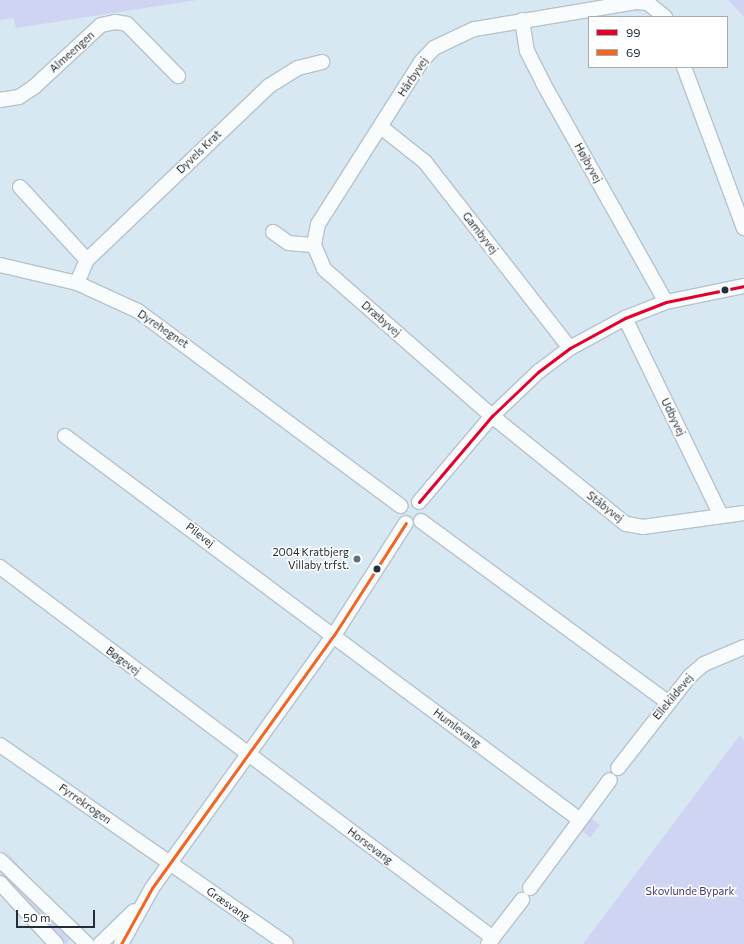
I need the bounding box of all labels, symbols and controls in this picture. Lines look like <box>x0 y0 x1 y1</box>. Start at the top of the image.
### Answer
legend <box>588 16 728 68</box>
text: 99 <box>626 25 641 39</box>
street label: Almeengen <box>47 28 97 76</box>
text: 69 <box>626 45 640 59</box>
street label: Hårbyvej <box>395 55 431 99</box>
street label: Dyvels Krat <box>174 127 224 177</box>
street label: Højbyvej <box>572 141 604 185</box>
street label: Gambyvej <box>460 209 500 257</box>
unlabelled marker <box>720 285 730 295</box>
street label: Dræbyvej <box>359 298 403 340</box>
street label: Dyrehegnet <box>135 307 191 351</box>
street label: Udbyvej <box>658 396 688 438</box>
street label: Ståbyvej <box>584 489 626 525</box>
street label: Pilevej <box>183 520 217 550</box>
place label: 2004 Kratbjerg Villaby trfst. <box>272 546 349 572</box>
marker: 2004 Kratbjerg Villaby trfst. <box>352 554 362 564</box>
unlabelled marker <box>372 564 382 574</box>
street label: Bøgevej <box>103 644 143 678</box>
street label: Ellekildevej <box>650 671 696 723</box>
street label: Humlevang <box>431 706 483 750</box>
street label: Fyrrekrogen <box>56 781 114 827</box>
street label: Horsevang <box>345 825 395 867</box>
street label: Græsvang <box>204 884 252 924</box>
park label: Skovlunde Bypark <box>645 884 735 898</box>
scale bar <box>18 902 97 928</box>
text: 50 m <box>23 910 51 924</box>

